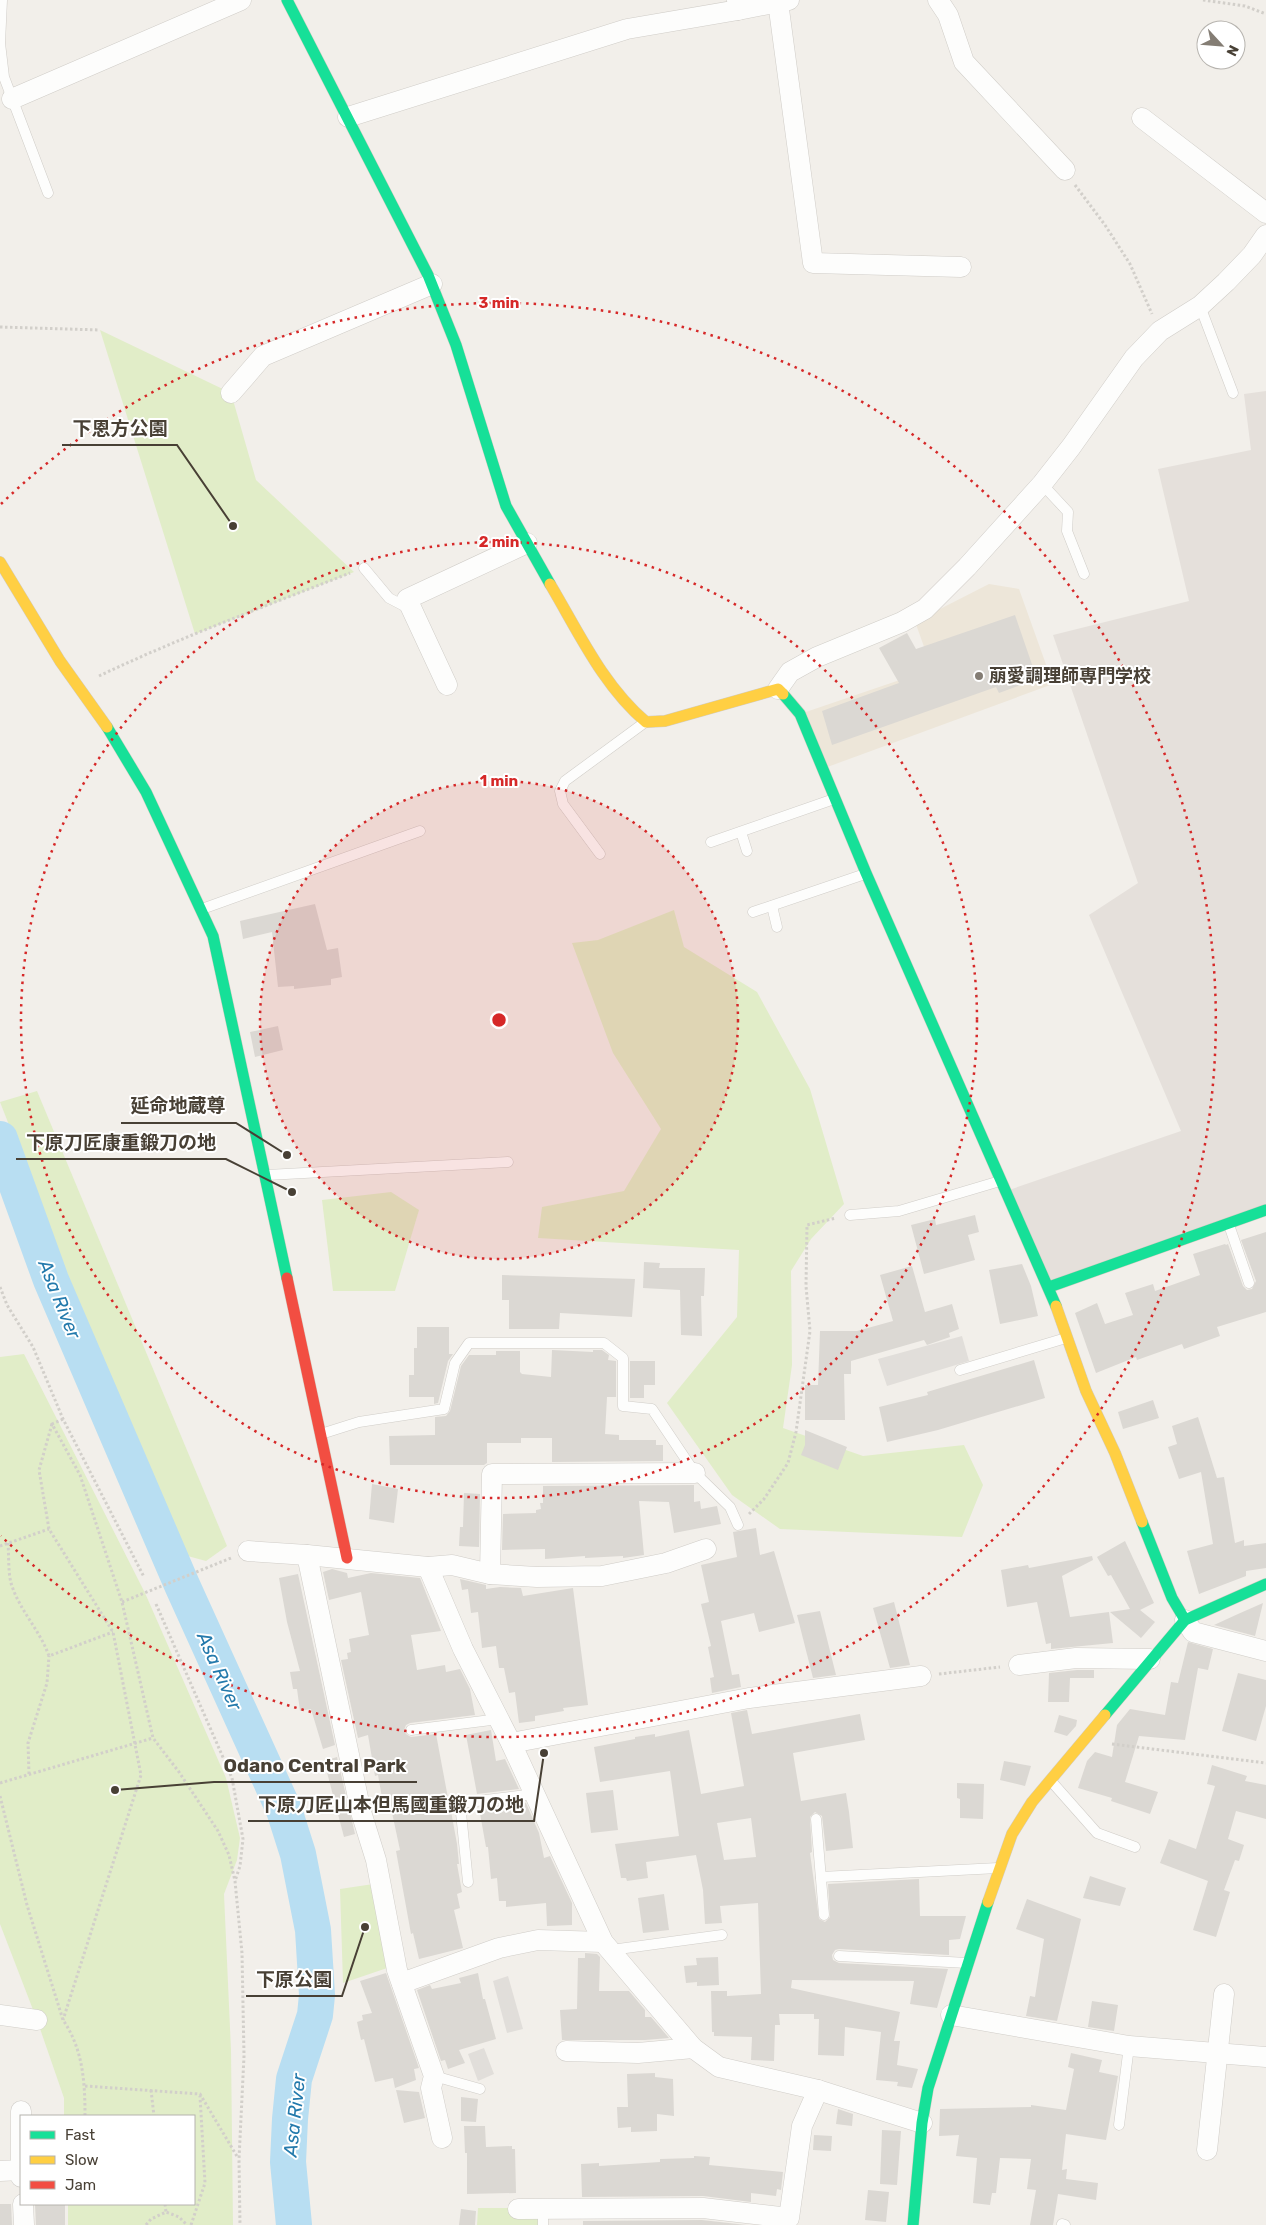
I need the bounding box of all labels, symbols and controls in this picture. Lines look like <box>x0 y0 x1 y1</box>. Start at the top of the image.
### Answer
north arrow <box>1196 20 1246 70</box>
text: N <box>1222 42 1242 59</box>
text: 3 min <box>479 294 519 312</box>
callout: 下恩方公園 <box>62 411 177 445</box>
text: 下恩方公園 <box>72 417 168 440</box>
text: 2 min <box>479 533 519 551</box>
place label: 萠愛調理師専門学校 <box>989 665 1151 687</box>
marker: 萠愛調理師専門学校 <box>973 670 985 682</box>
text: 1 min <box>480 772 518 790</box>
centre of rings <box>490 1011 508 1029</box>
callout: 延命地蔵尊 <box>121 1089 236 1123</box>
text: 延命地蔵尊 <box>130 1094 226 1117</box>
callout: 下原刀匠康重鍛刀の地 <box>16 1125 226 1159</box>
text: 下原刀匠康重鍛刀の地 <box>26 1131 216 1154</box>
water label: Asa River <box>33 1255 86 1343</box>
water label: Asa River <box>192 1628 247 1715</box>
callout: Odano Central Park <box>214 1748 417 1782</box>
text: Odano Central Park <box>224 1754 406 1777</box>
callout: 下原刀匠山本但馬國重鍛刀の地 <box>248 1787 534 1821</box>
text: 下原刀匠山本但馬國重鍛刀の地 <box>258 1793 524 1816</box>
callout: 下原公園 <box>246 1962 342 1996</box>
text: 下原公園 <box>256 1968 332 1991</box>
water label: Asa River <box>279 2072 310 2159</box>
legend <box>20 2115 195 2205</box>
text: Fast <box>65 2126 95 2144</box>
text: Slow <box>65 2151 98 2169</box>
text: Jam <box>65 2176 96 2194</box>

